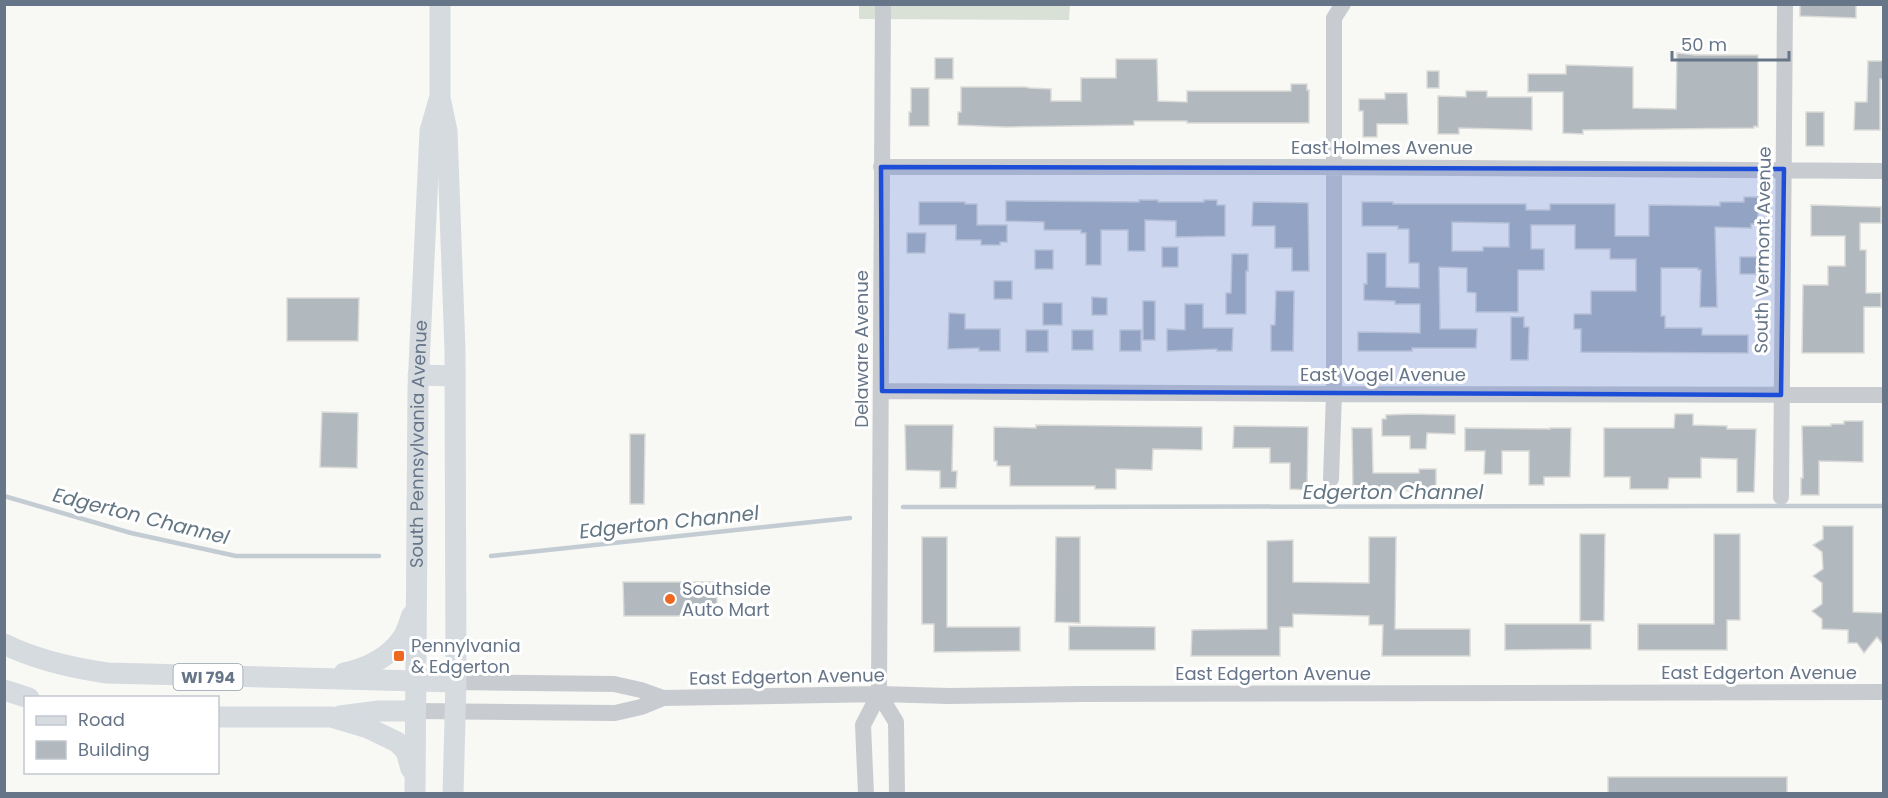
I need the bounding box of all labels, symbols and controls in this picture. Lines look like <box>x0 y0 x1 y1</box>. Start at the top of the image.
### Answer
scale bar <box>1672 24 1789 62</box>
text: 50 m <box>1681 32 1727 57</box>
street label: East Holmes Avenue <box>1291 135 1473 160</box>
street label: South Vermont Avenue <box>1748 146 1777 354</box>
street label: Delaware Avenue <box>849 270 874 428</box>
street label: South Pennsylvania Avenue <box>404 319 433 568</box>
street label: East Vogel Avenue <box>1300 362 1466 387</box>
water label: Edgerton Channel <box>1303 478 1483 506</box>
water label: Edgerton Channel <box>50 481 232 551</box>
water label: Edgerton Channel <box>578 499 760 545</box>
place label: Southside Auto Mart <box>682 576 771 622</box>
marker: Southside Auto Mart <box>663 592 677 606</box>
place label: Pennylvania & Edgerton <box>411 633 521 679</box>
marker: Pennylvania & Edgerton <box>392 649 406 663</box>
street label: East Edgerton Avenue <box>1661 660 1857 685</box>
street label: East Edgerton Avenue <box>1175 661 1371 686</box>
street label: East Edgerton Avenue <box>689 662 885 691</box>
road number: WI 794 <box>174 664 242 690</box>
legend <box>24 696 219 774</box>
text: Road <box>78 707 125 732</box>
text: Building <box>78 737 150 762</box>

